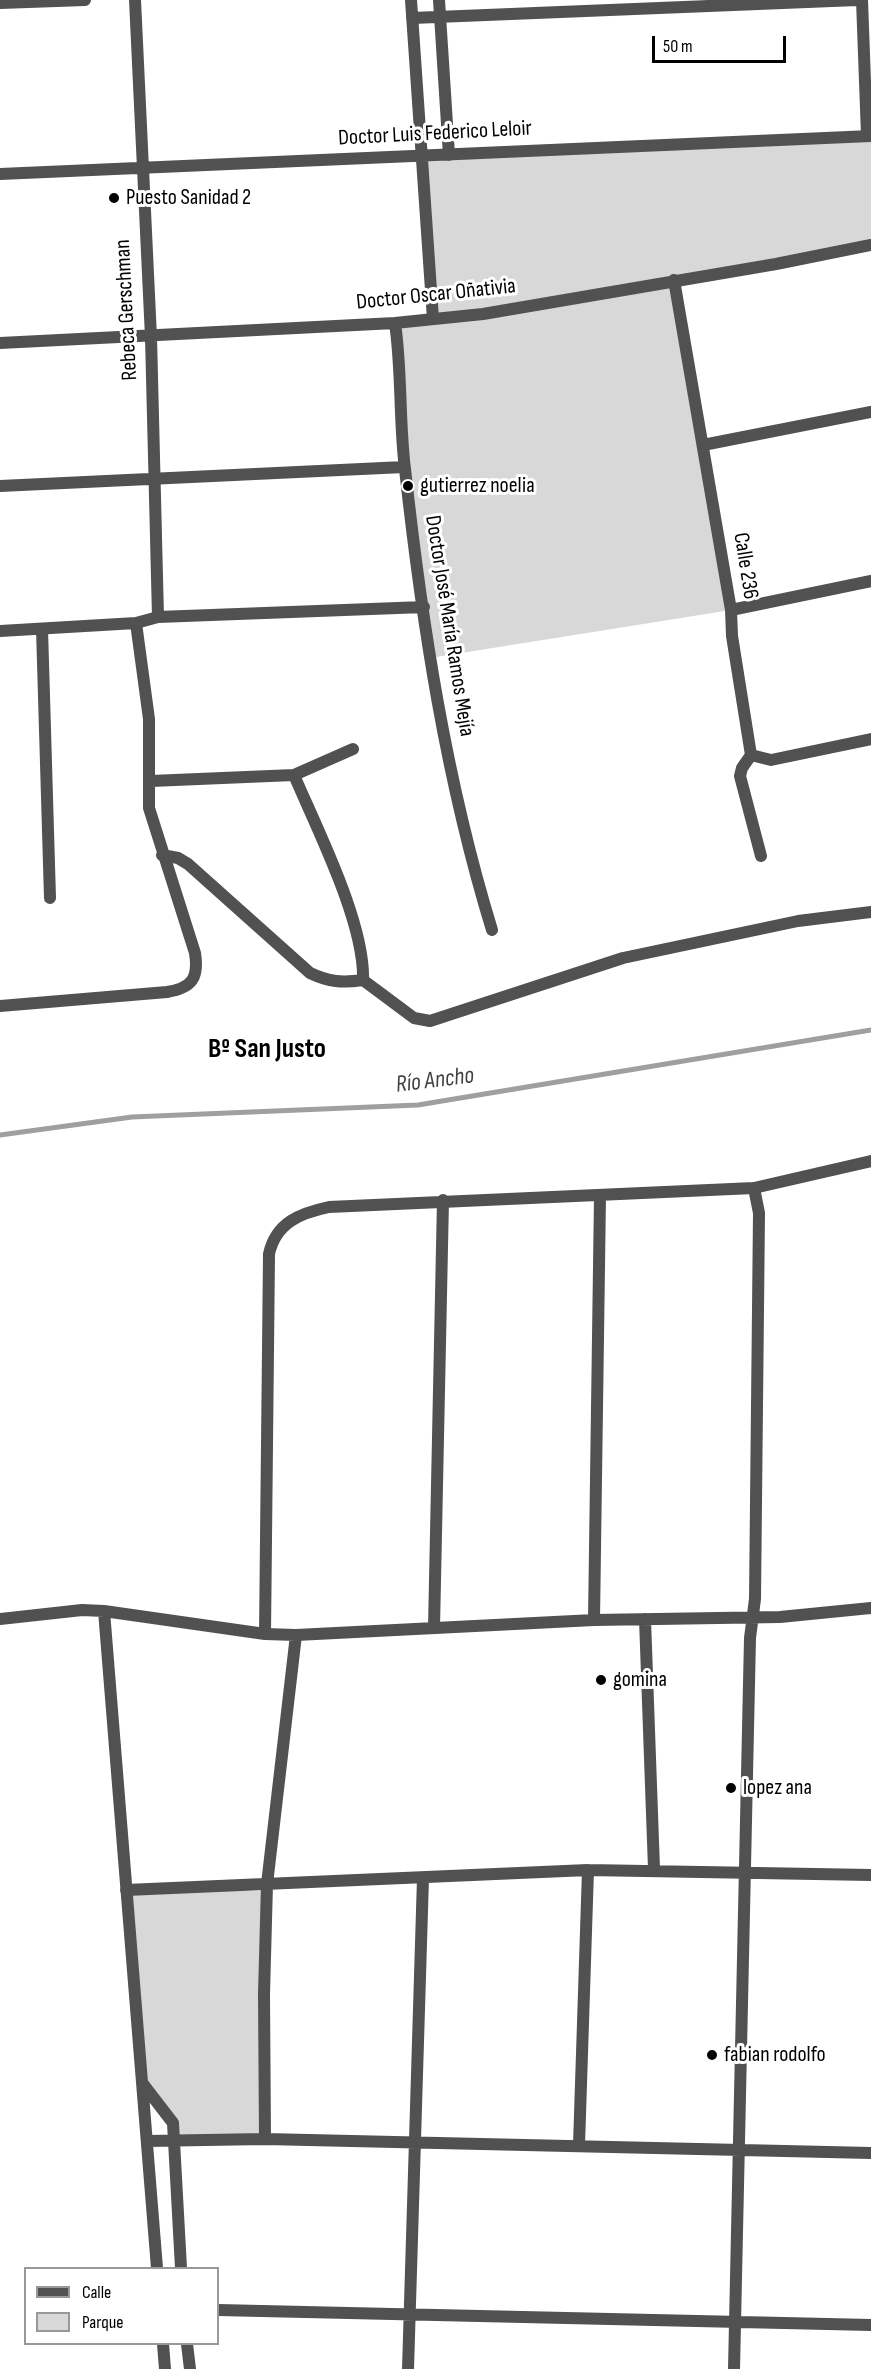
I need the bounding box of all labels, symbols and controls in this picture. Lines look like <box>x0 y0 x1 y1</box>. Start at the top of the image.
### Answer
scale bar <box>655 24 788 62</box>
text: 50 m <box>663 36 693 57</box>
street label: Doctor Luis Federico Leloir <box>337 116 533 152</box>
place label: Puesto Sanidad 2 <box>126 185 251 211</box>
marker: Puesto Sanidad 2 <box>107 191 121 205</box>
street label: Rebeca Gerschman <box>110 239 144 381</box>
street label: Doctor Oscar Oñativia <box>355 273 517 317</box>
place label: gutierrez noelia <box>420 473 535 499</box>
marker: gutierrez noelia <box>401 479 415 493</box>
street label: Doctor José María Ramos Mejía <box>418 514 480 738</box>
street label: Calle 236 <box>727 531 763 601</box>
district label: Bº San Justo <box>208 1033 326 1067</box>
water label: Río Ancho <box>394 1062 476 1100</box>
place label: gomina <box>613 1667 667 1693</box>
marker: gomina <box>594 1673 608 1687</box>
place label: lopez ana <box>743 1775 812 1801</box>
marker: lopez ana <box>724 1781 738 1795</box>
place label: fabian rodolfo <box>724 2042 826 2068</box>
marker: fabian rodolfo <box>705 2048 719 2062</box>
legend <box>24 2267 219 2345</box>
text: Calle <box>82 2282 111 2303</box>
text: Parque <box>82 2312 123 2333</box>

